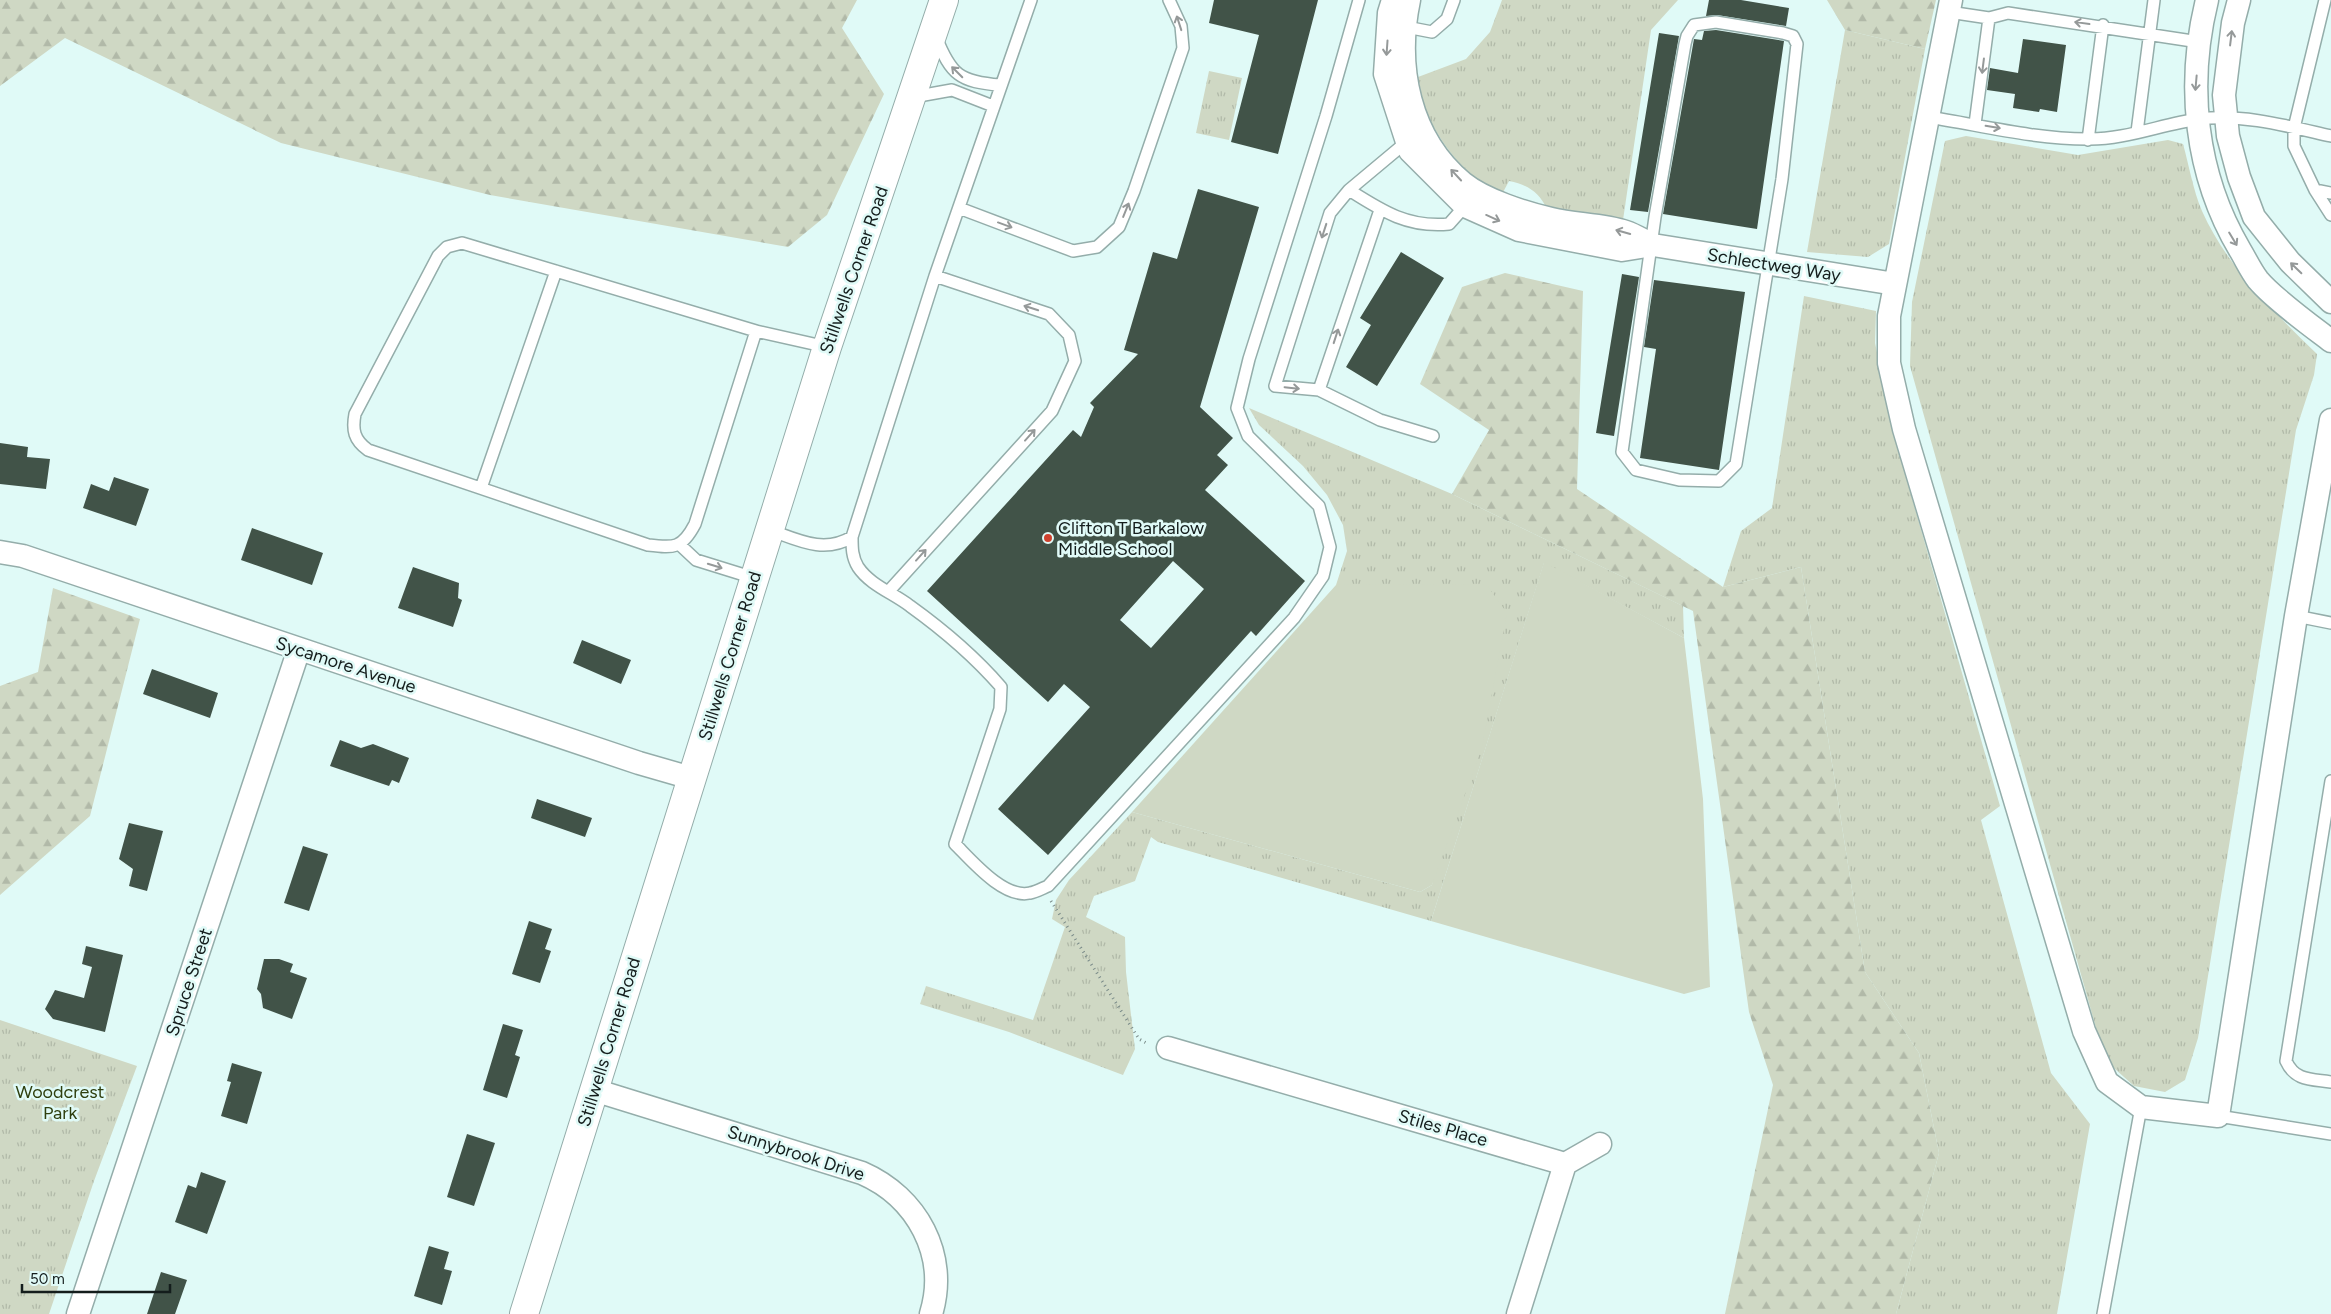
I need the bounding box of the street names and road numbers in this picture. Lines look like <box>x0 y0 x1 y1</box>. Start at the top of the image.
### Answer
street label: Stillwells Corner Road <box>815 183 893 357</box>
street label: Schlectweg Way <box>1706 244 1843 287</box>
street label: Stillwells Corner Road <box>694 569 766 743</box>
street label: Sycamore Avenue <box>273 632 419 698</box>
street label: Spruce Street <box>161 925 217 1039</box>
street label: Stillwells Corner Road <box>573 955 645 1129</box>
street label: Stiles Place <box>1396 1105 1490 1151</box>
street label: Sunnybrook Drive <box>725 1120 867 1186</box>

